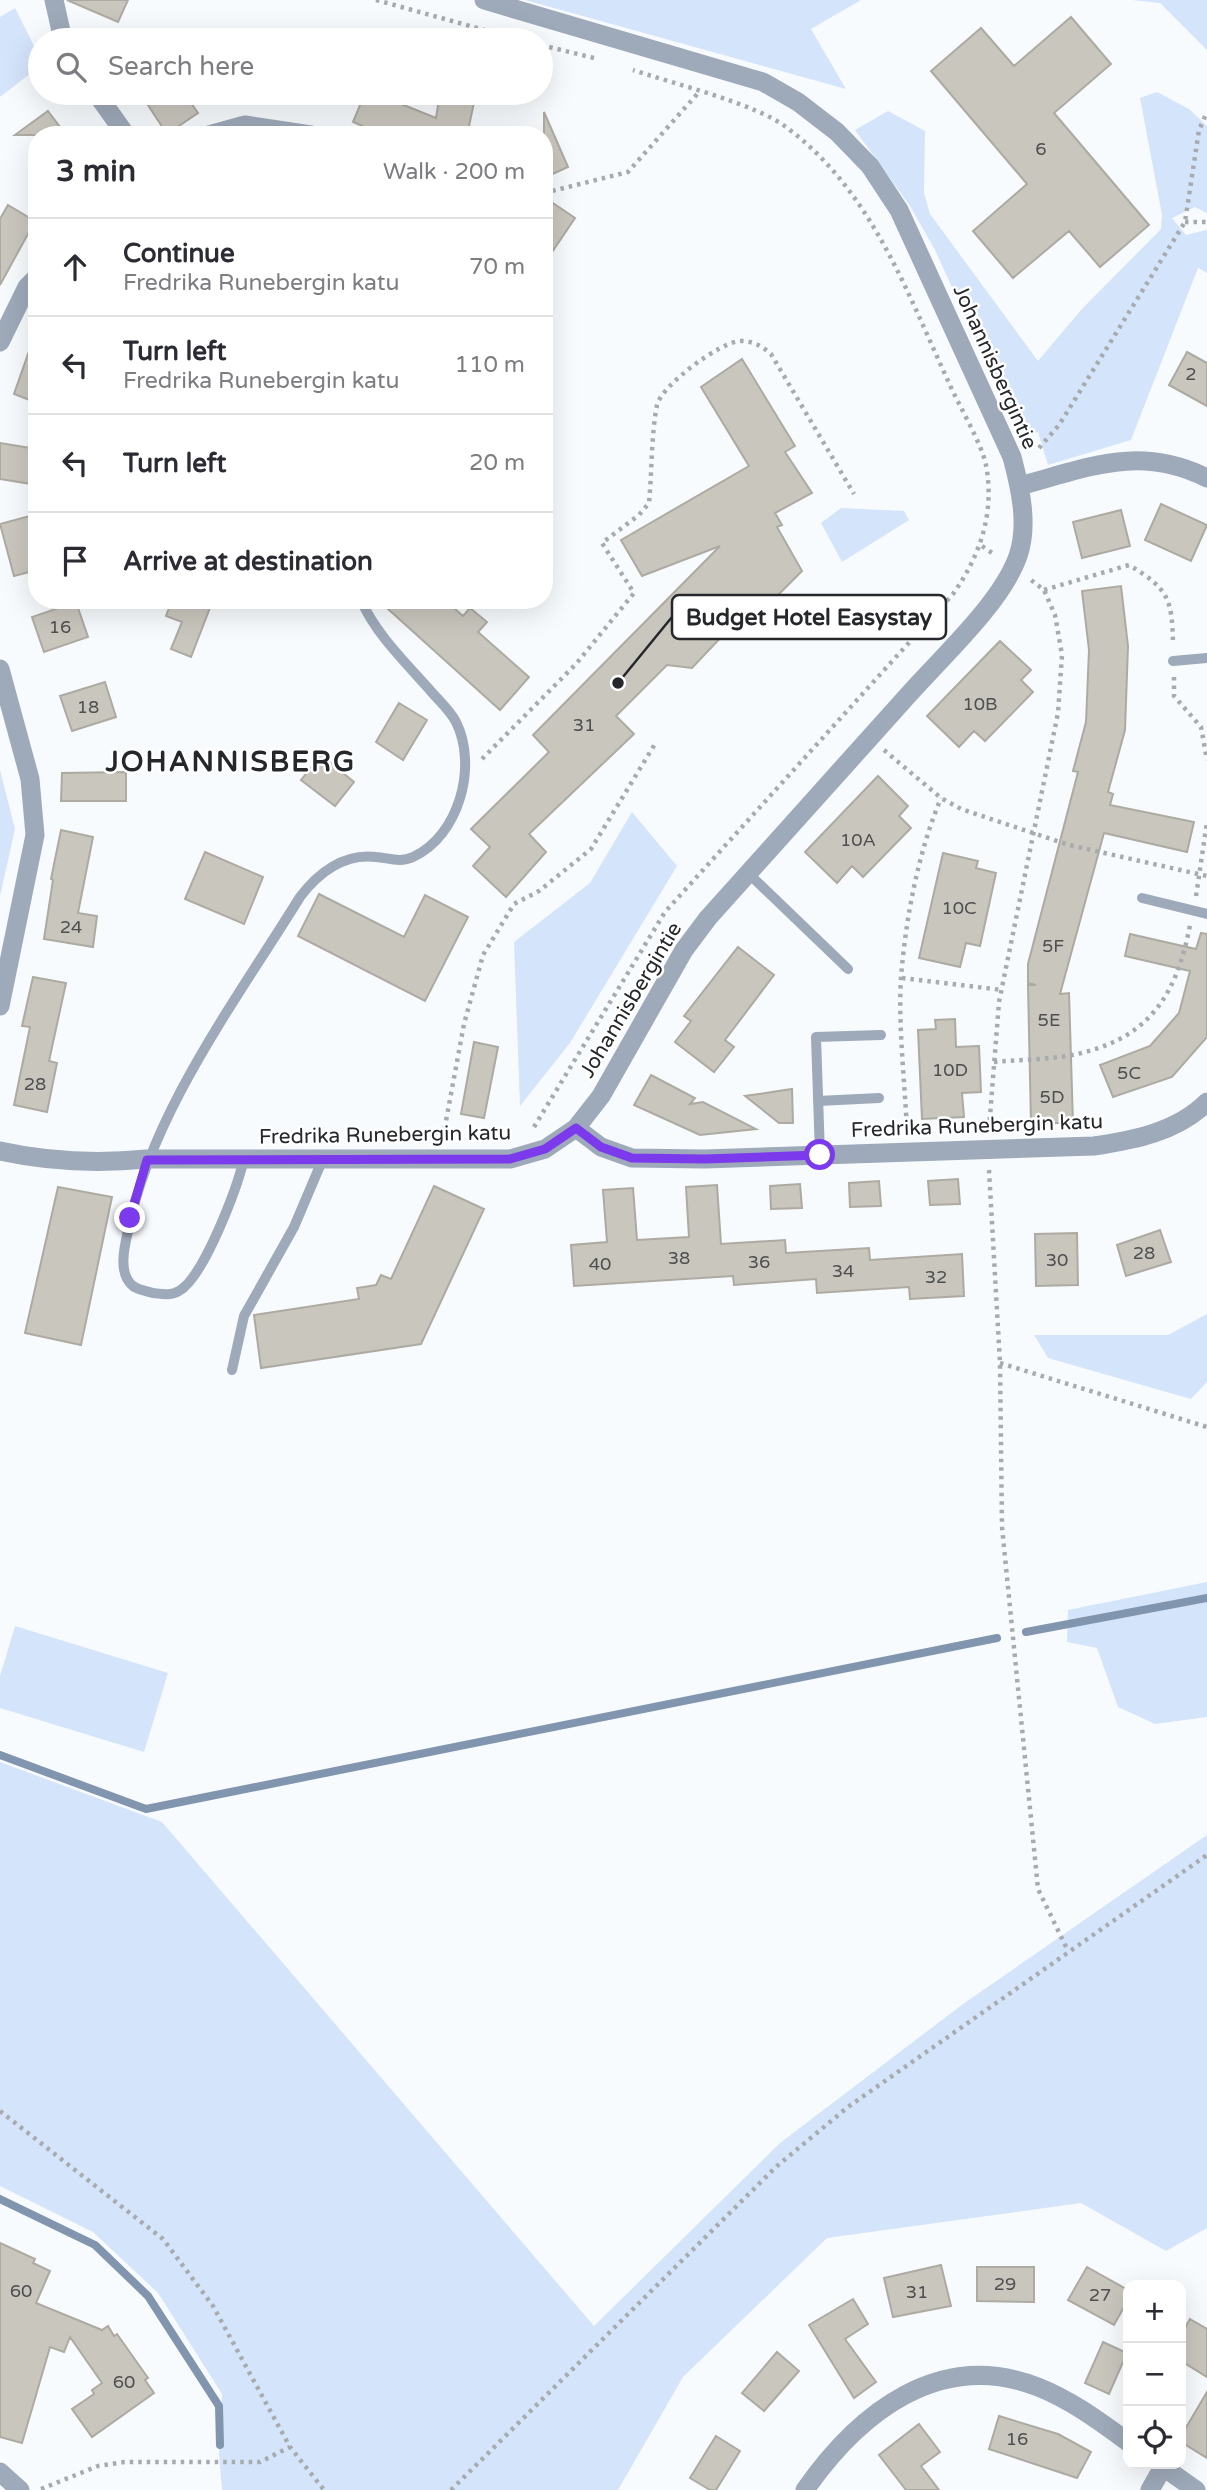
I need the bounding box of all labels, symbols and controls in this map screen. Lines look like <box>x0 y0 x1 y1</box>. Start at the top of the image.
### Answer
search box <box>28 28 553 105</box>
icon: search <box>52 48 90 86</box>
text: Search here <box>108 51 254 82</box>
house number: 6 <box>1035 138 1047 160</box>
text: 3 min <box>56 153 136 190</box>
text: Walk · 200 m <box>383 158 525 186</box>
text: Continue <box>123 238 235 269</box>
icon: ahead <box>56 248 94 286</box>
text: 70 m <box>469 253 525 281</box>
text: Fredrika Runebergin katu <box>123 269 399 297</box>
street label: Johannisbergintie <box>948 281 1042 453</box>
text: Turn left <box>123 336 226 367</box>
icon: left <box>56 346 94 384</box>
text: 110 m <box>455 351 525 379</box>
house number: 2 <box>1185 363 1197 385</box>
text: Fredrika Runebergin katu <box>123 367 399 395</box>
icon: left <box>56 444 94 482</box>
text: Turn left <box>123 448 226 479</box>
text: 20 m <box>469 449 525 477</box>
icon: arrive <box>56 542 94 580</box>
text: Arrive at destination <box>123 546 373 577</box>
callout: Budget Hotel Easystay <box>672 595 946 639</box>
text: Budget Hotel Easystay <box>686 604 933 632</box>
house number: 16 <box>49 616 71 638</box>
house number: 10B <box>962 693 998 715</box>
house number: 18 <box>77 696 99 718</box>
house number: 31 <box>573 714 595 736</box>
district label: JOHANNISBERG <box>105 745 356 779</box>
house number: 10A <box>840 829 876 851</box>
house number: 10C <box>941 897 977 919</box>
house number: 24 <box>60 916 82 938</box>
street label: Johannisbergintie <box>575 918 687 1082</box>
house number: 5F <box>1042 935 1064 957</box>
house number: 5E <box>1038 1009 1060 1031</box>
house number: 10D <box>932 1059 968 1081</box>
house number: 5C <box>1117 1062 1141 1084</box>
house number: 28 <box>24 1073 46 1095</box>
house number: 5D <box>1040 1086 1064 1108</box>
street label: Fredrika Runebergin katu <box>850 1109 1104 1143</box>
street label: Fredrika Runebergin katu <box>259 1120 511 1150</box>
route start <box>804 1139 835 1170</box>
route end <box>114 1202 145 1233</box>
house number: 28 <box>1133 1242 1155 1264</box>
house number: 38 <box>668 1247 690 1269</box>
house number: 30 <box>1046 1249 1068 1271</box>
house number: 36 <box>748 1251 770 1273</box>
house number: 40 <box>589 1253 611 1275</box>
house number: 34 <box>832 1260 854 1282</box>
house number: 32 <box>925 1266 947 1288</box>
house number: 29 <box>994 2273 1016 2295</box>
house number: 60 <box>10 2280 32 2302</box>
map controls <box>1123 2280 1186 2469</box>
button: + <box>1123 2280 1186 2343</box>
house number: 31 <box>906 2281 928 2303</box>
house number: 27 <box>1089 2284 1111 2306</box>
button: − <box>1123 2343 1186 2406</box>
house number: 60 <box>113 2371 135 2393</box>
button: locate <box>1123 2406 1186 2469</box>
house number: 16 <box>1006 2428 1028 2450</box>

